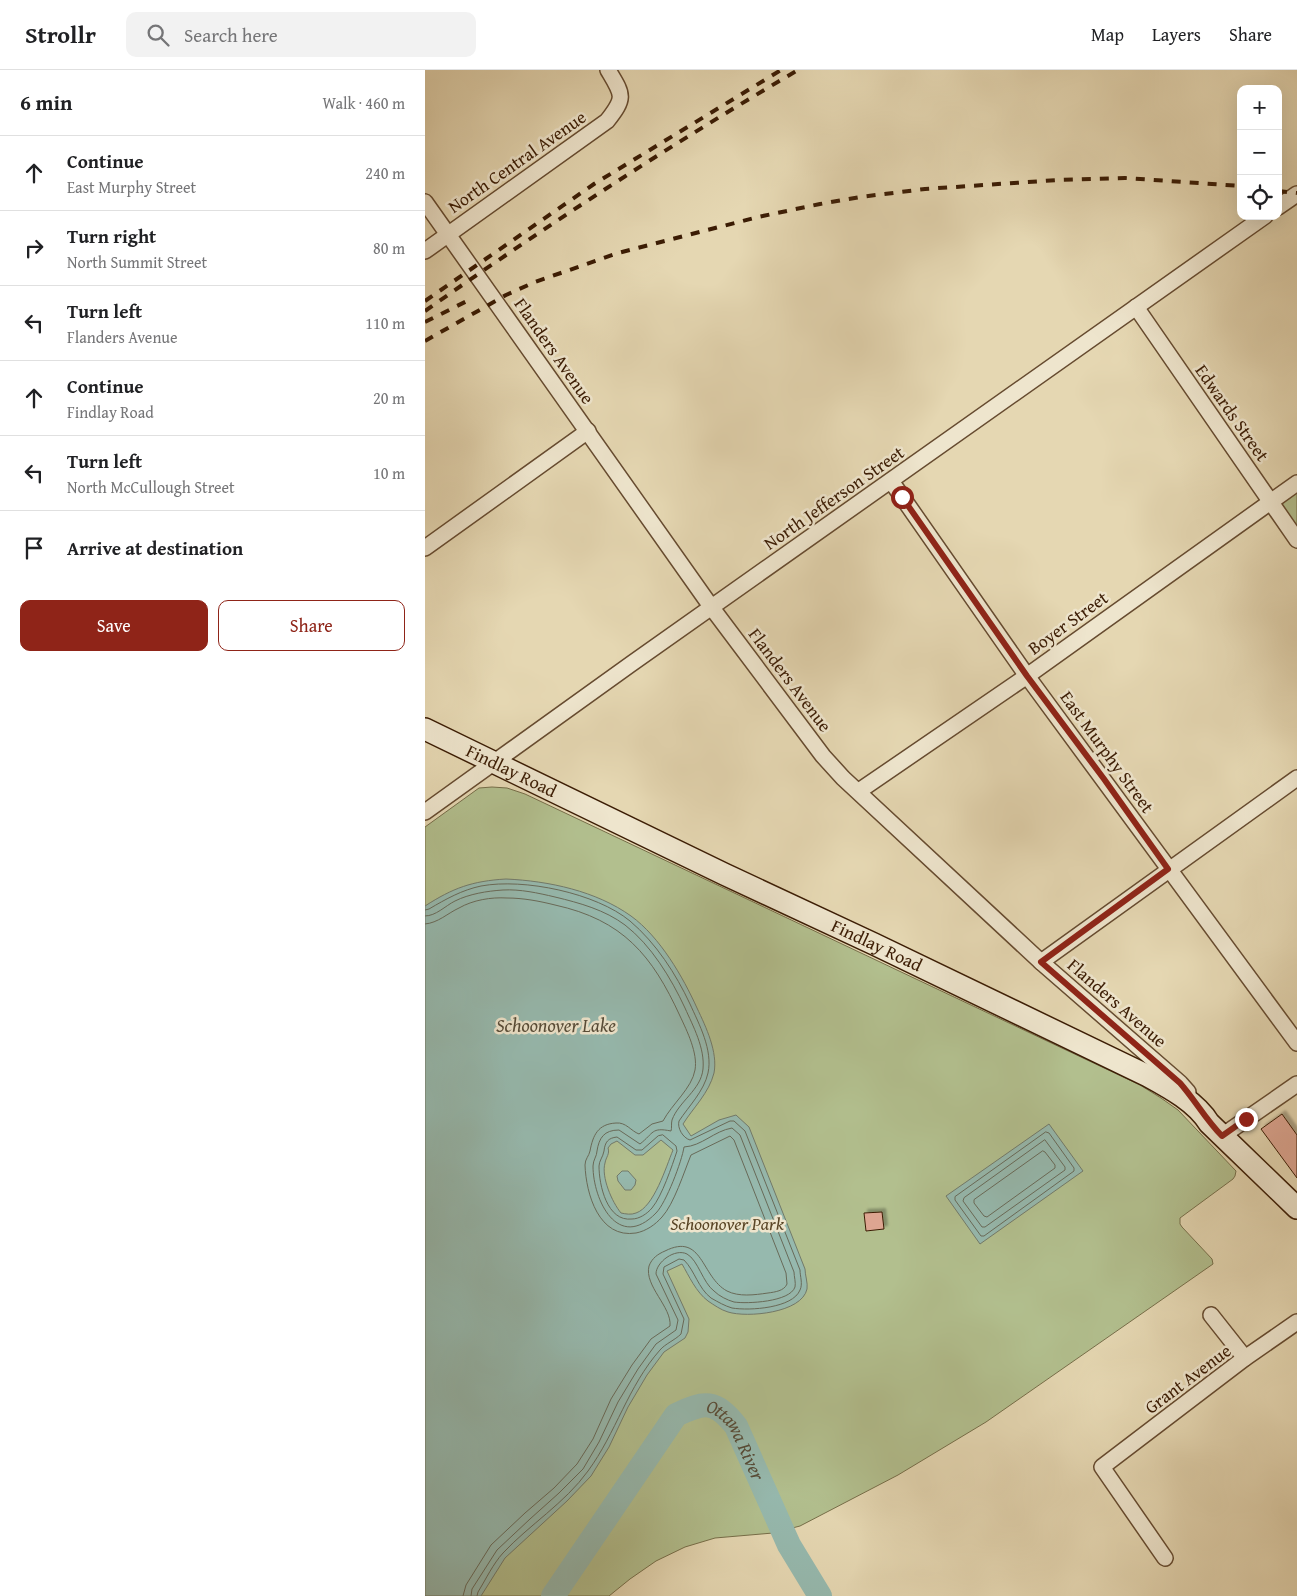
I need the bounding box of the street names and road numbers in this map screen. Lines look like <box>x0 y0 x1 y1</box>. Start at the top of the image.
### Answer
street label: North Central Avenue <box>442 104 591 220</box>
street label: Flanders Avenue <box>508 292 601 409</box>
street label: Edwards Street <box>1189 359 1276 467</box>
street label: North Jefferson Street <box>758 438 910 556</box>
street label: Boyer Street <box>1022 584 1114 661</box>
street label: Flanders Avenue <box>742 622 839 737</box>
street label: East Murphy Street <box>1054 685 1161 819</box>
street label: Findlay Road <box>462 737 562 804</box>
street label: Findlay Road <box>827 912 927 978</box>
street label: Flanders Avenue <box>1062 952 1173 1054</box>
street label: Grant Avenue <box>1139 1337 1237 1420</box>

